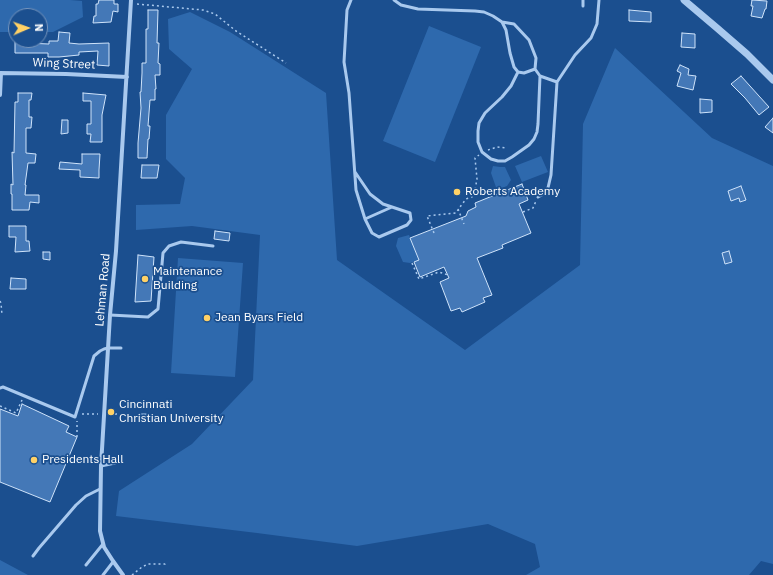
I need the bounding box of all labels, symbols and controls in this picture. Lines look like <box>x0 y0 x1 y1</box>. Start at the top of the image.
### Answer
north arrow <box>8 8 48 48</box>
text: N <box>32 23 46 32</box>
street label: Wing Street <box>32 56 96 72</box>
place label: Roberts Academy <box>465 185 560 199</box>
marker: Roberts Academy <box>452 187 462 197</box>
street label: Lehman Road <box>93 253 113 327</box>
place label: Maintenance Building <box>153 265 222 293</box>
marker: Maintenance Building <box>140 274 150 284</box>
place label: Jean Byars Field <box>215 311 303 325</box>
marker: Jean Byars Field <box>202 313 212 323</box>
place label: Cincinnati Christian University <box>119 398 223 426</box>
marker: Cincinnati Christian University <box>106 407 116 417</box>
place label: Presidents Hall <box>42 453 124 467</box>
marker: Presidents Hall <box>29 455 39 465</box>

